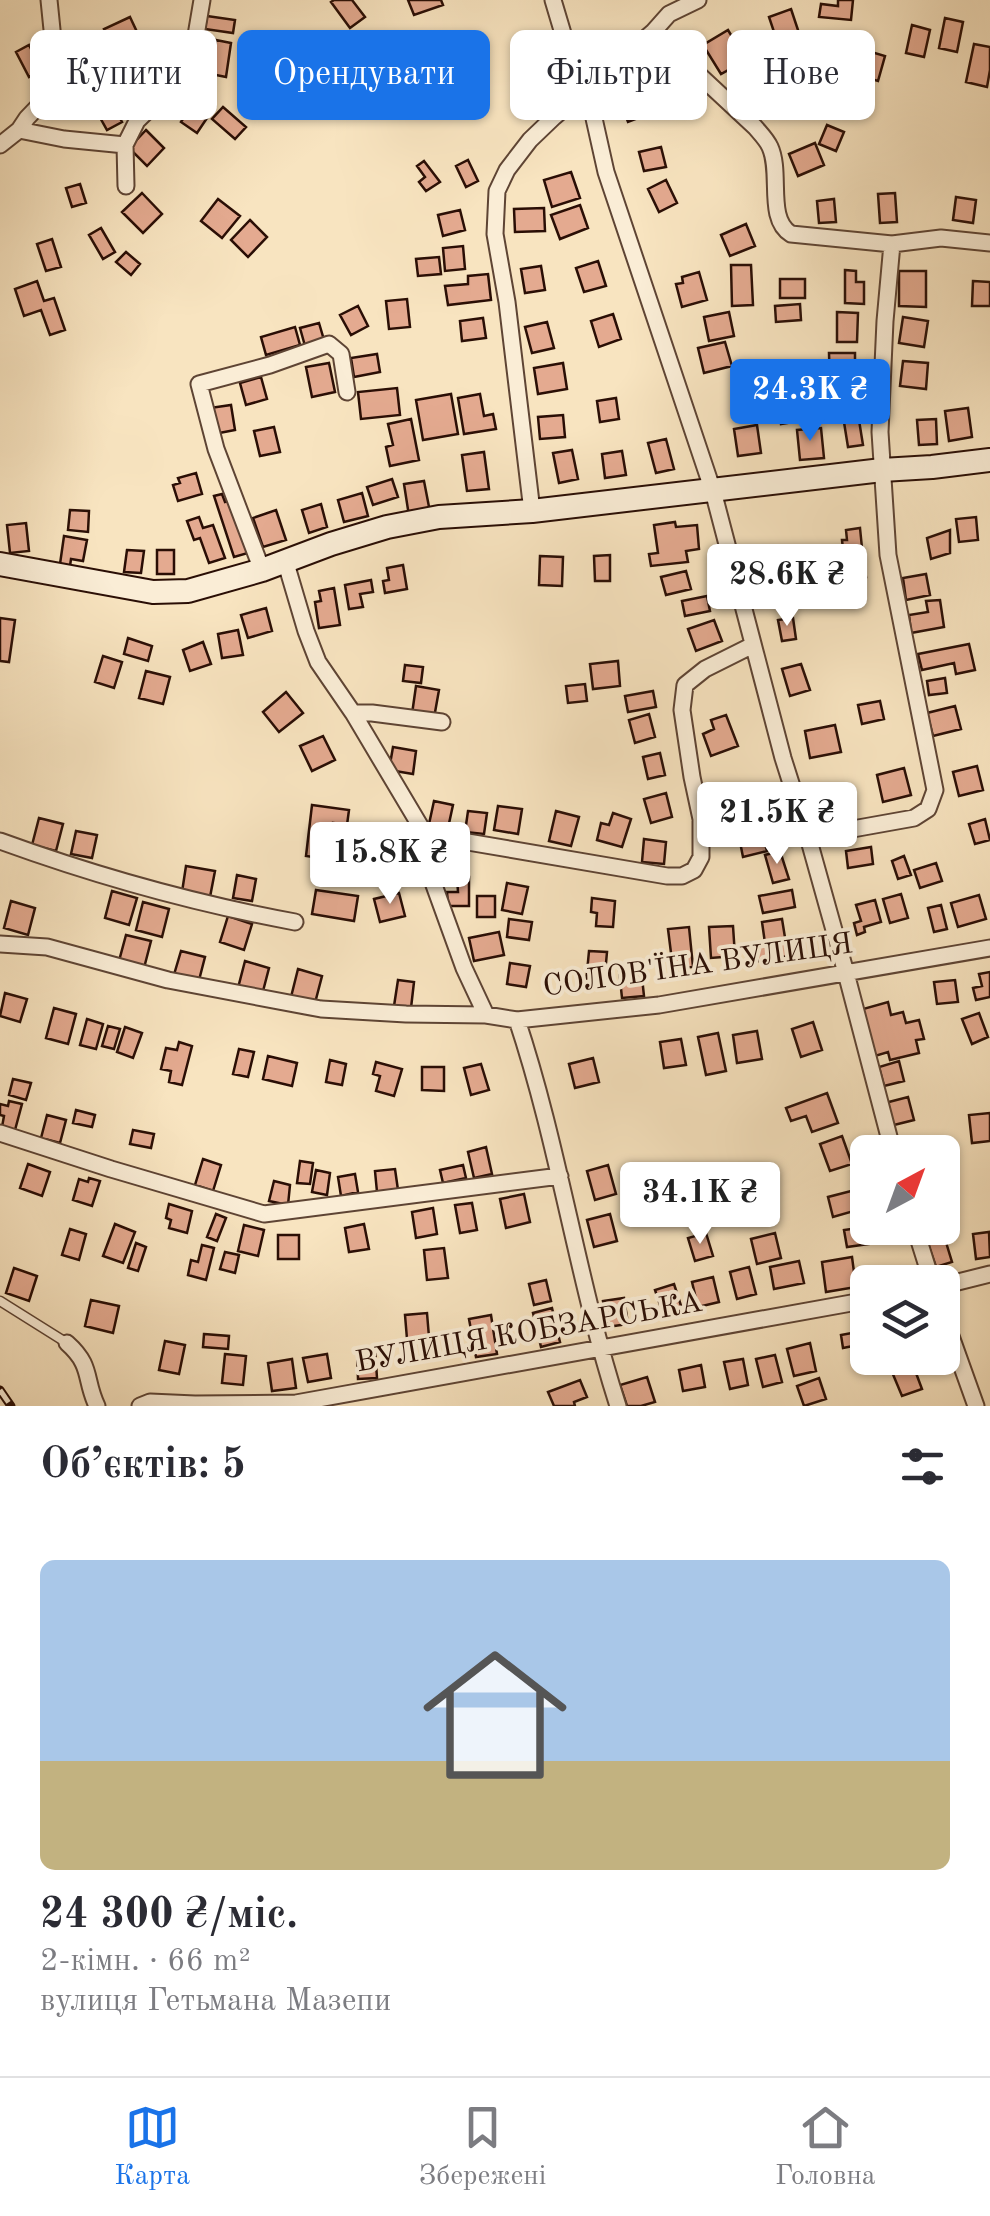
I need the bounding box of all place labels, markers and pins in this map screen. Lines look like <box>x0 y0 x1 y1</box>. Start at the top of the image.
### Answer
pin: 24.3K ₴ <box>718 359 902 444</box>
pin: 28.6K ₴ <box>695 544 879 629</box>
pin: 21.5K ₴ <box>685 782 869 867</box>
pin: 15.8K ₴ <box>298 822 482 907</box>
pin: 34.1K ₴ <box>608 1162 792 1247</box>

